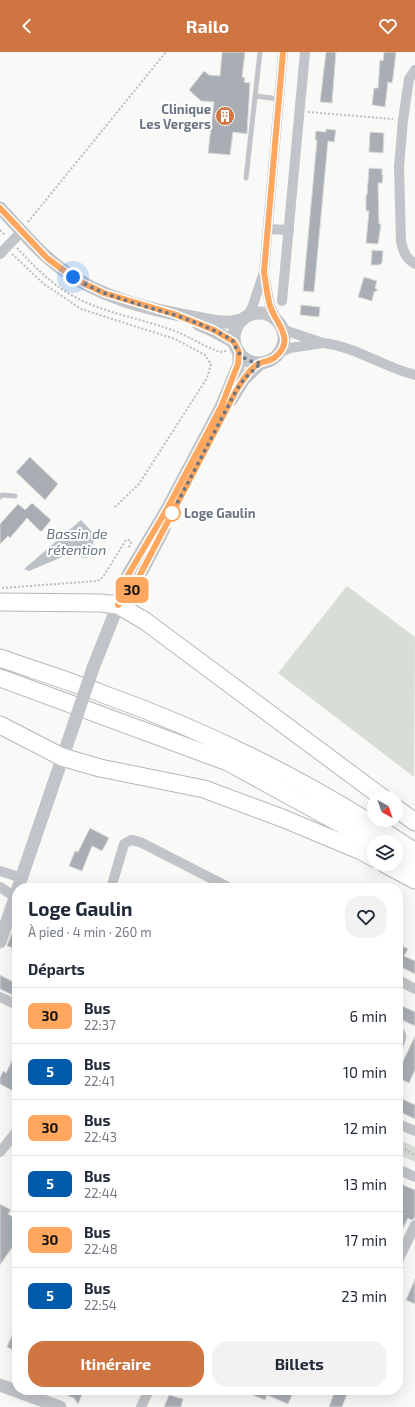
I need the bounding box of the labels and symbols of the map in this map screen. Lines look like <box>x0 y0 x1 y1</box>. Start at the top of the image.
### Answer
place label: Clinique Les Vergers <box>139 101 211 132</box>
building icon: Clinique Les Vergers <box>214 105 236 127</box>
your location <box>63 267 83 287</box>
marker: Loge Gaulin <box>163 504 181 522</box>
place label: Loge Gaulin <box>184 505 256 521</box>
water label: Bassin de rétention <box>46 525 108 558</box>
line badge: 30 <box>114 577 150 603</box>
north arrow <box>367 791 403 827</box>

